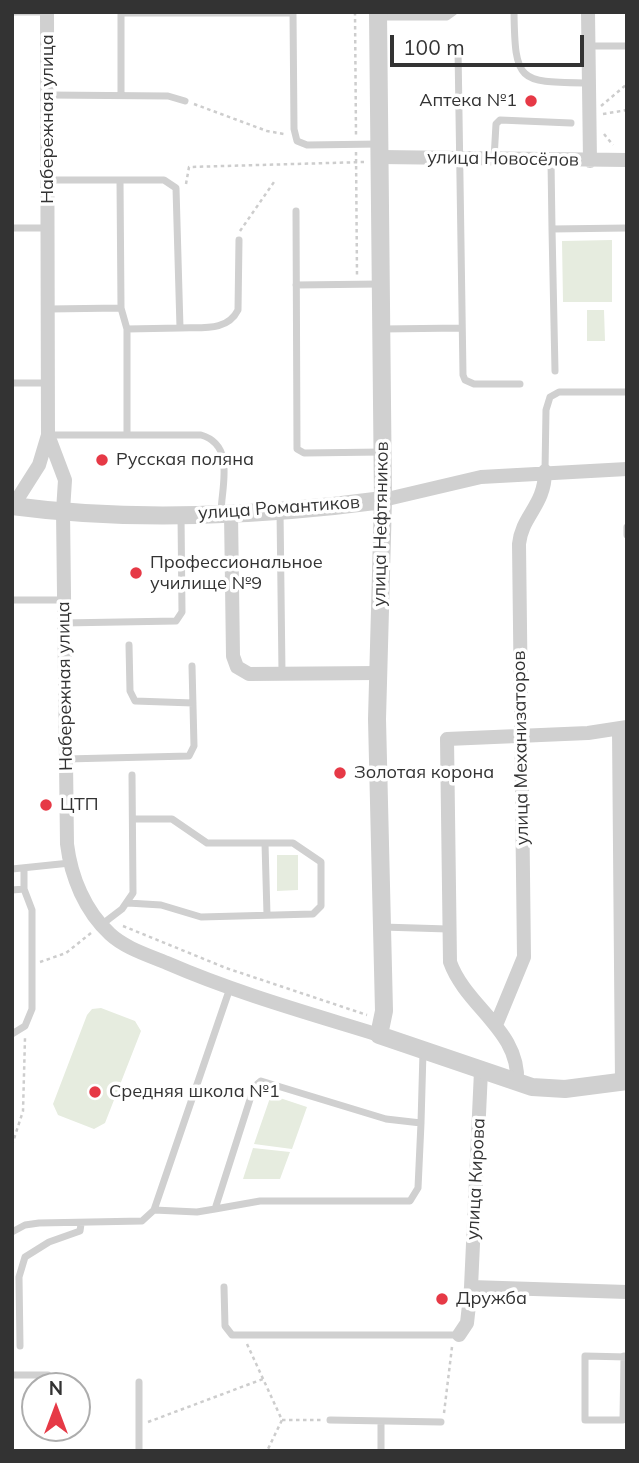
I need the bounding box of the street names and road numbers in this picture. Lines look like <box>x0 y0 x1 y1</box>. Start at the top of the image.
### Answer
street label: Набережная улица <box>37 34 59 204</box>
street label: улица Новосёлов <box>427 147 579 171</box>
street label: улица Нефтяников <box>369 441 393 607</box>
street label: улица Романтиков <box>197 492 361 524</box>
street label: Набережная улица <box>53 601 77 771</box>
street label: улица Механизаторов <box>509 650 533 846</box>
street label: улица Кирова <box>462 1117 490 1241</box>

